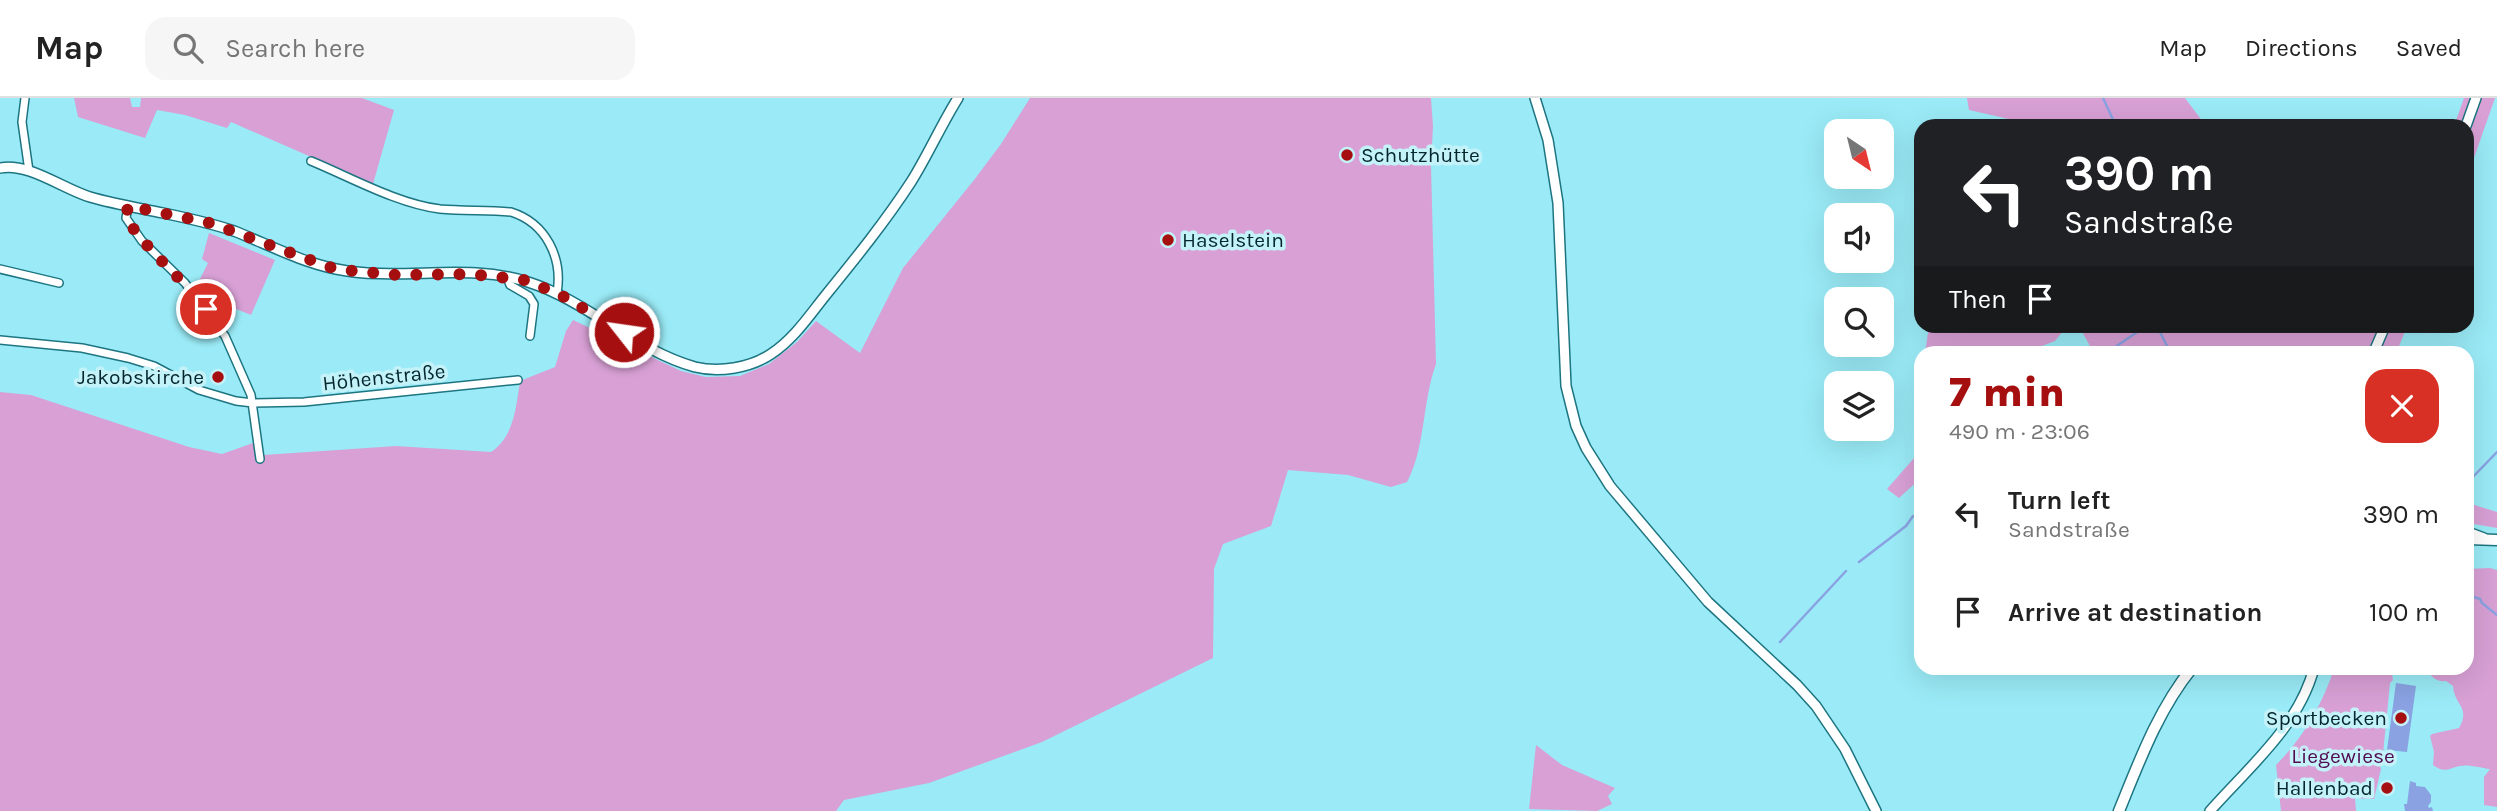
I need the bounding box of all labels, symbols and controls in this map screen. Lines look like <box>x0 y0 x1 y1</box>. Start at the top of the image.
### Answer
search box <box>145 17 635 80</box>
text: Map <box>35 29 103 67</box>
icon: search <box>169 29 207 67</box>
text: Search here <box>225 33 365 64</box>
text: Map <box>2159 34 2207 62</box>
text: Directions <box>2245 34 2358 62</box>
text: Saved <box>2396 34 2462 62</box>
north arrow <box>1824 119 1894 189</box>
map controls <box>1824 119 1894 441</box>
place label: Schutzhütte <box>1361 143 1480 167</box>
text: 390 m <box>2064 145 2214 202</box>
marker: Schutzhütte <box>1339 147 1355 163</box>
icon: left <box>1949 147 2040 238</box>
button: sound <box>1824 203 1894 273</box>
text: Sandstraße <box>2064 204 2233 241</box>
place label: Haselstein <box>1182 228 1284 252</box>
marker: Haselstein <box>1160 232 1176 248</box>
pin <box>176 279 236 339</box>
icon: arrive <box>2021 280 2059 318</box>
text: Then <box>1949 284 2007 315</box>
button: search <box>1824 287 1894 357</box>
icon: arrive <box>187 290 225 328</box>
position arrow <box>587 295 661 369</box>
street label: Höhenstraße <box>321 359 447 395</box>
place label: Jakobskirche <box>77 365 204 389</box>
text: 7 min <box>1949 367 2065 417</box>
marker: Jakobskirche <box>210 369 226 385</box>
button: close <box>2365 369 2439 443</box>
button: layers <box>1824 371 1894 441</box>
text: 490 m · 23:06 <box>1949 418 2090 445</box>
text: Turn left <box>2008 485 2110 516</box>
icon: left <box>1949 495 1987 533</box>
text: 390 m <box>2363 499 2439 530</box>
text: Sandstraße <box>2008 516 2130 543</box>
icon: arrive <box>1949 593 1987 631</box>
text: Arrive at destination <box>2008 597 2262 628</box>
text: 100 m <box>2369 597 2439 628</box>
place label: Sportbecken <box>2266 706 2387 730</box>
marker: Sportbecken <box>2393 710 2409 726</box>
park label: Liegewiese <box>2291 744 2395 768</box>
place label: Hallenbad <box>2276 776 2373 800</box>
marker: Hallenbad <box>2379 780 2395 796</box>

